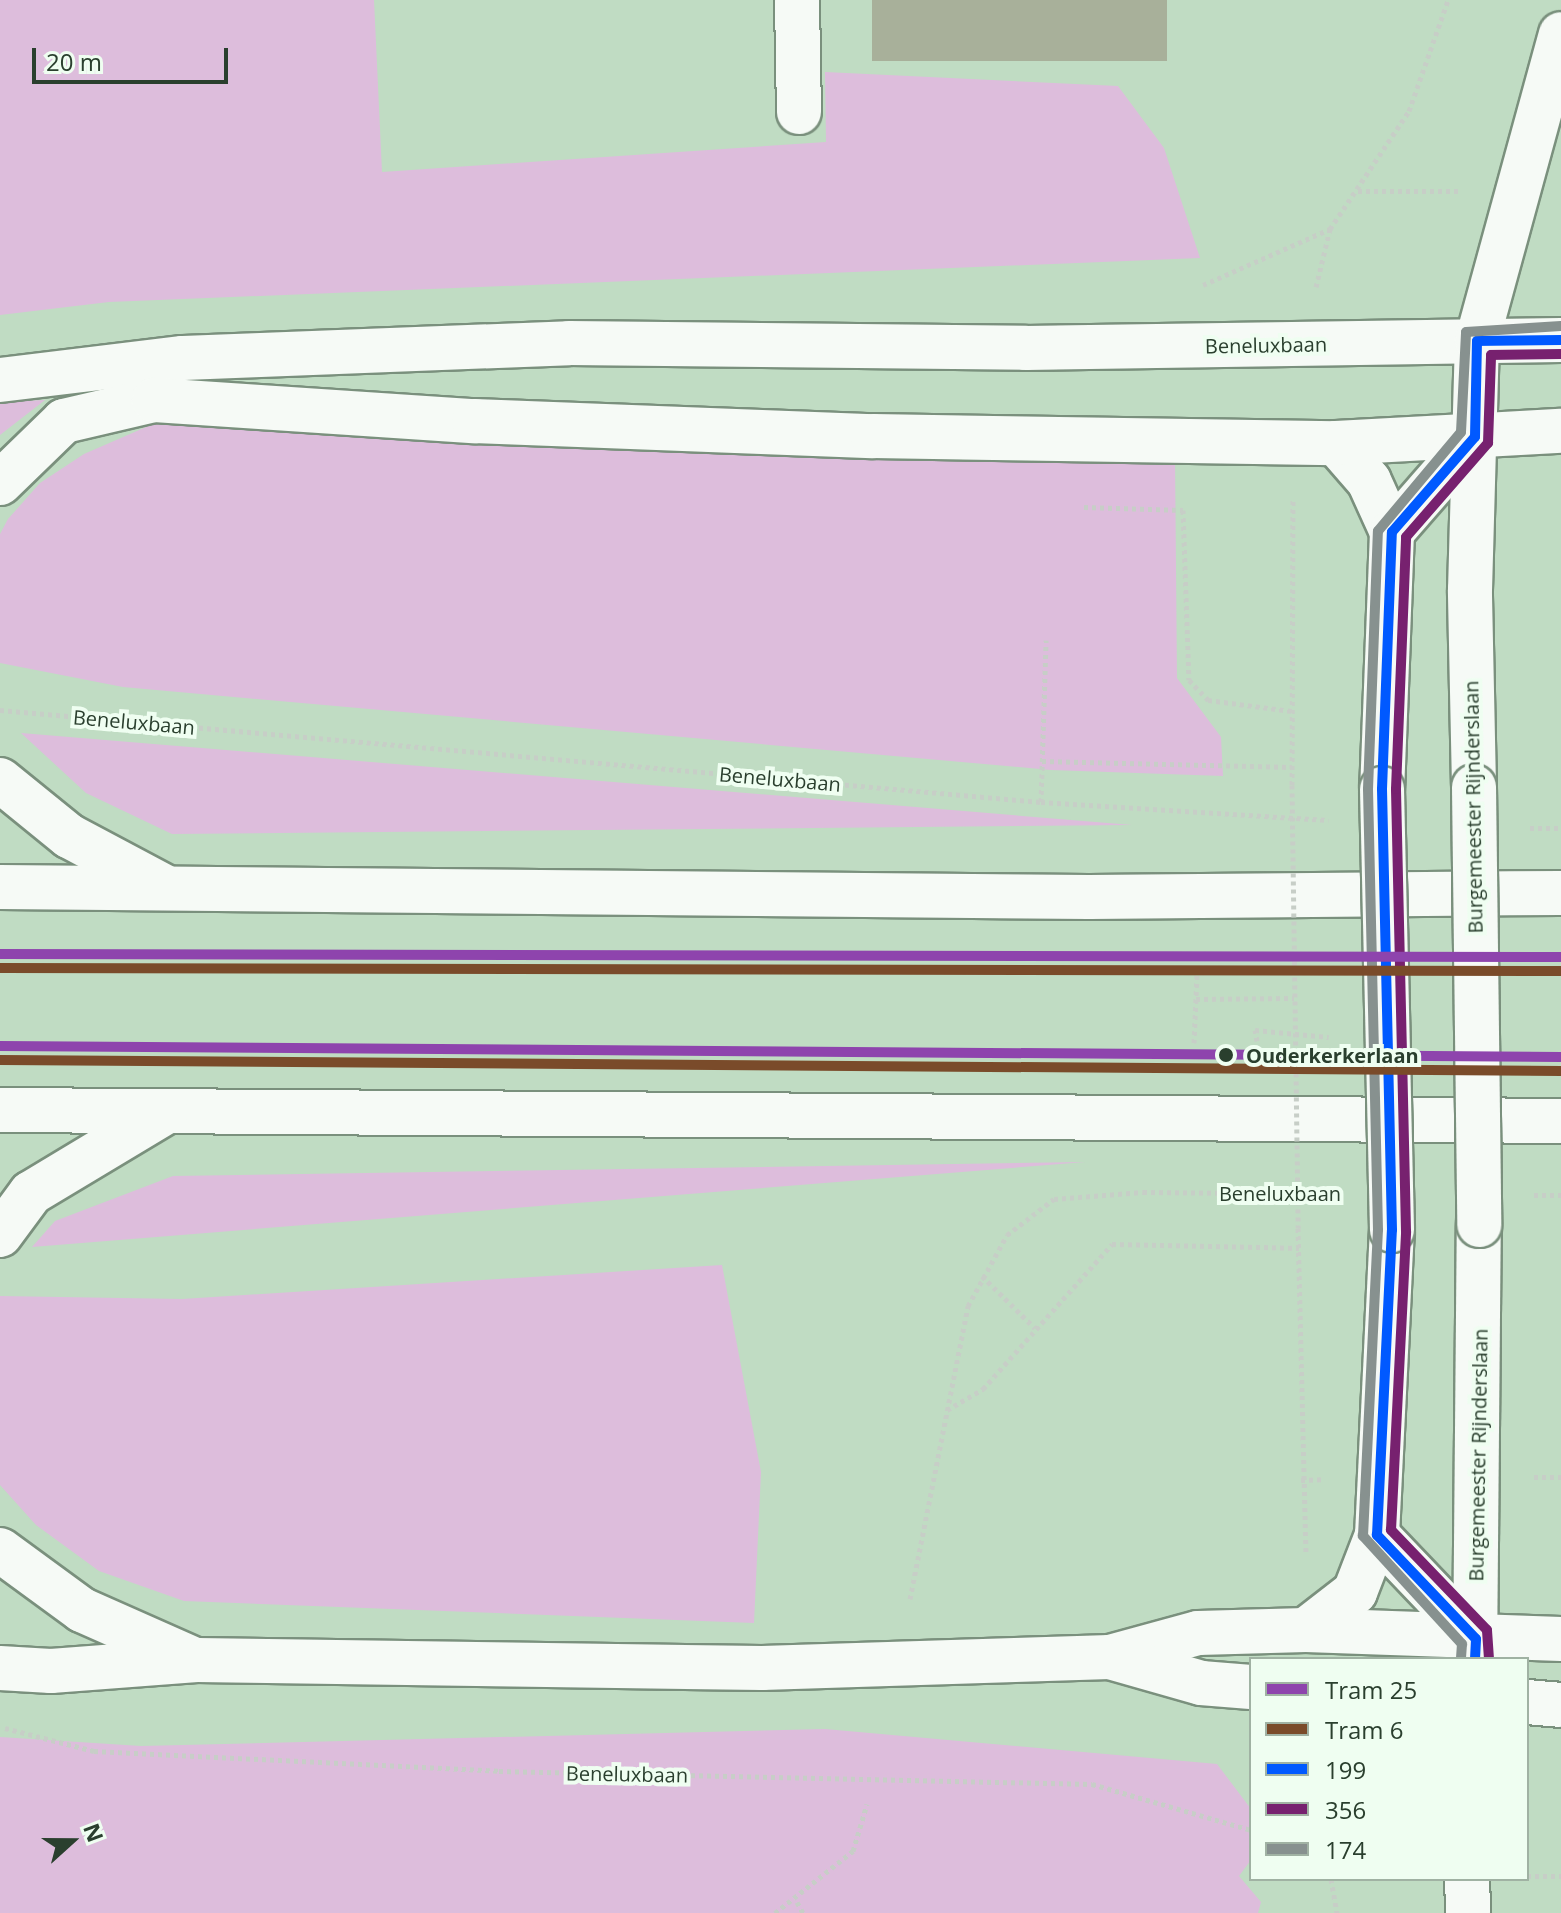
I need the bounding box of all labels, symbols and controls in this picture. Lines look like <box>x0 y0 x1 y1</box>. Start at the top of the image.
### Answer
scale bar <box>36 32 232 82</box>
text: 20 m <box>46 45 102 78</box>
street label: Beneluxbaan <box>1205 332 1327 358</box>
street label: Burgemeester Rijnderslaan <box>1459 680 1487 934</box>
street label: Beneluxbaan <box>72 705 196 739</box>
street label: Beneluxbaan <box>718 762 842 796</box>
marker: Ouderkerkerlaan <box>1213 1042 1239 1068</box>
place label: Ouderkerkerlaan <box>1246 1043 1419 1067</box>
street label: Beneluxbaan <box>1219 1181 1341 1205</box>
street label: Burgemeester Rijnderslaan <box>1464 1328 1492 1582</box>
legend <box>1249 1657 1529 1881</box>
text: Tram 25 <box>1325 1673 1417 1706</box>
text: Tram 6 <box>1325 1713 1404 1746</box>
text: 199 <box>1325 1753 1366 1786</box>
street label: Beneluxbaan <box>566 1761 688 1787</box>
text: 356 <box>1325 1793 1366 1826</box>
north arrow <box>32 1801 112 1881</box>
text: N <box>77 1819 112 1846</box>
text: 174 <box>1325 1833 1366 1866</box>

